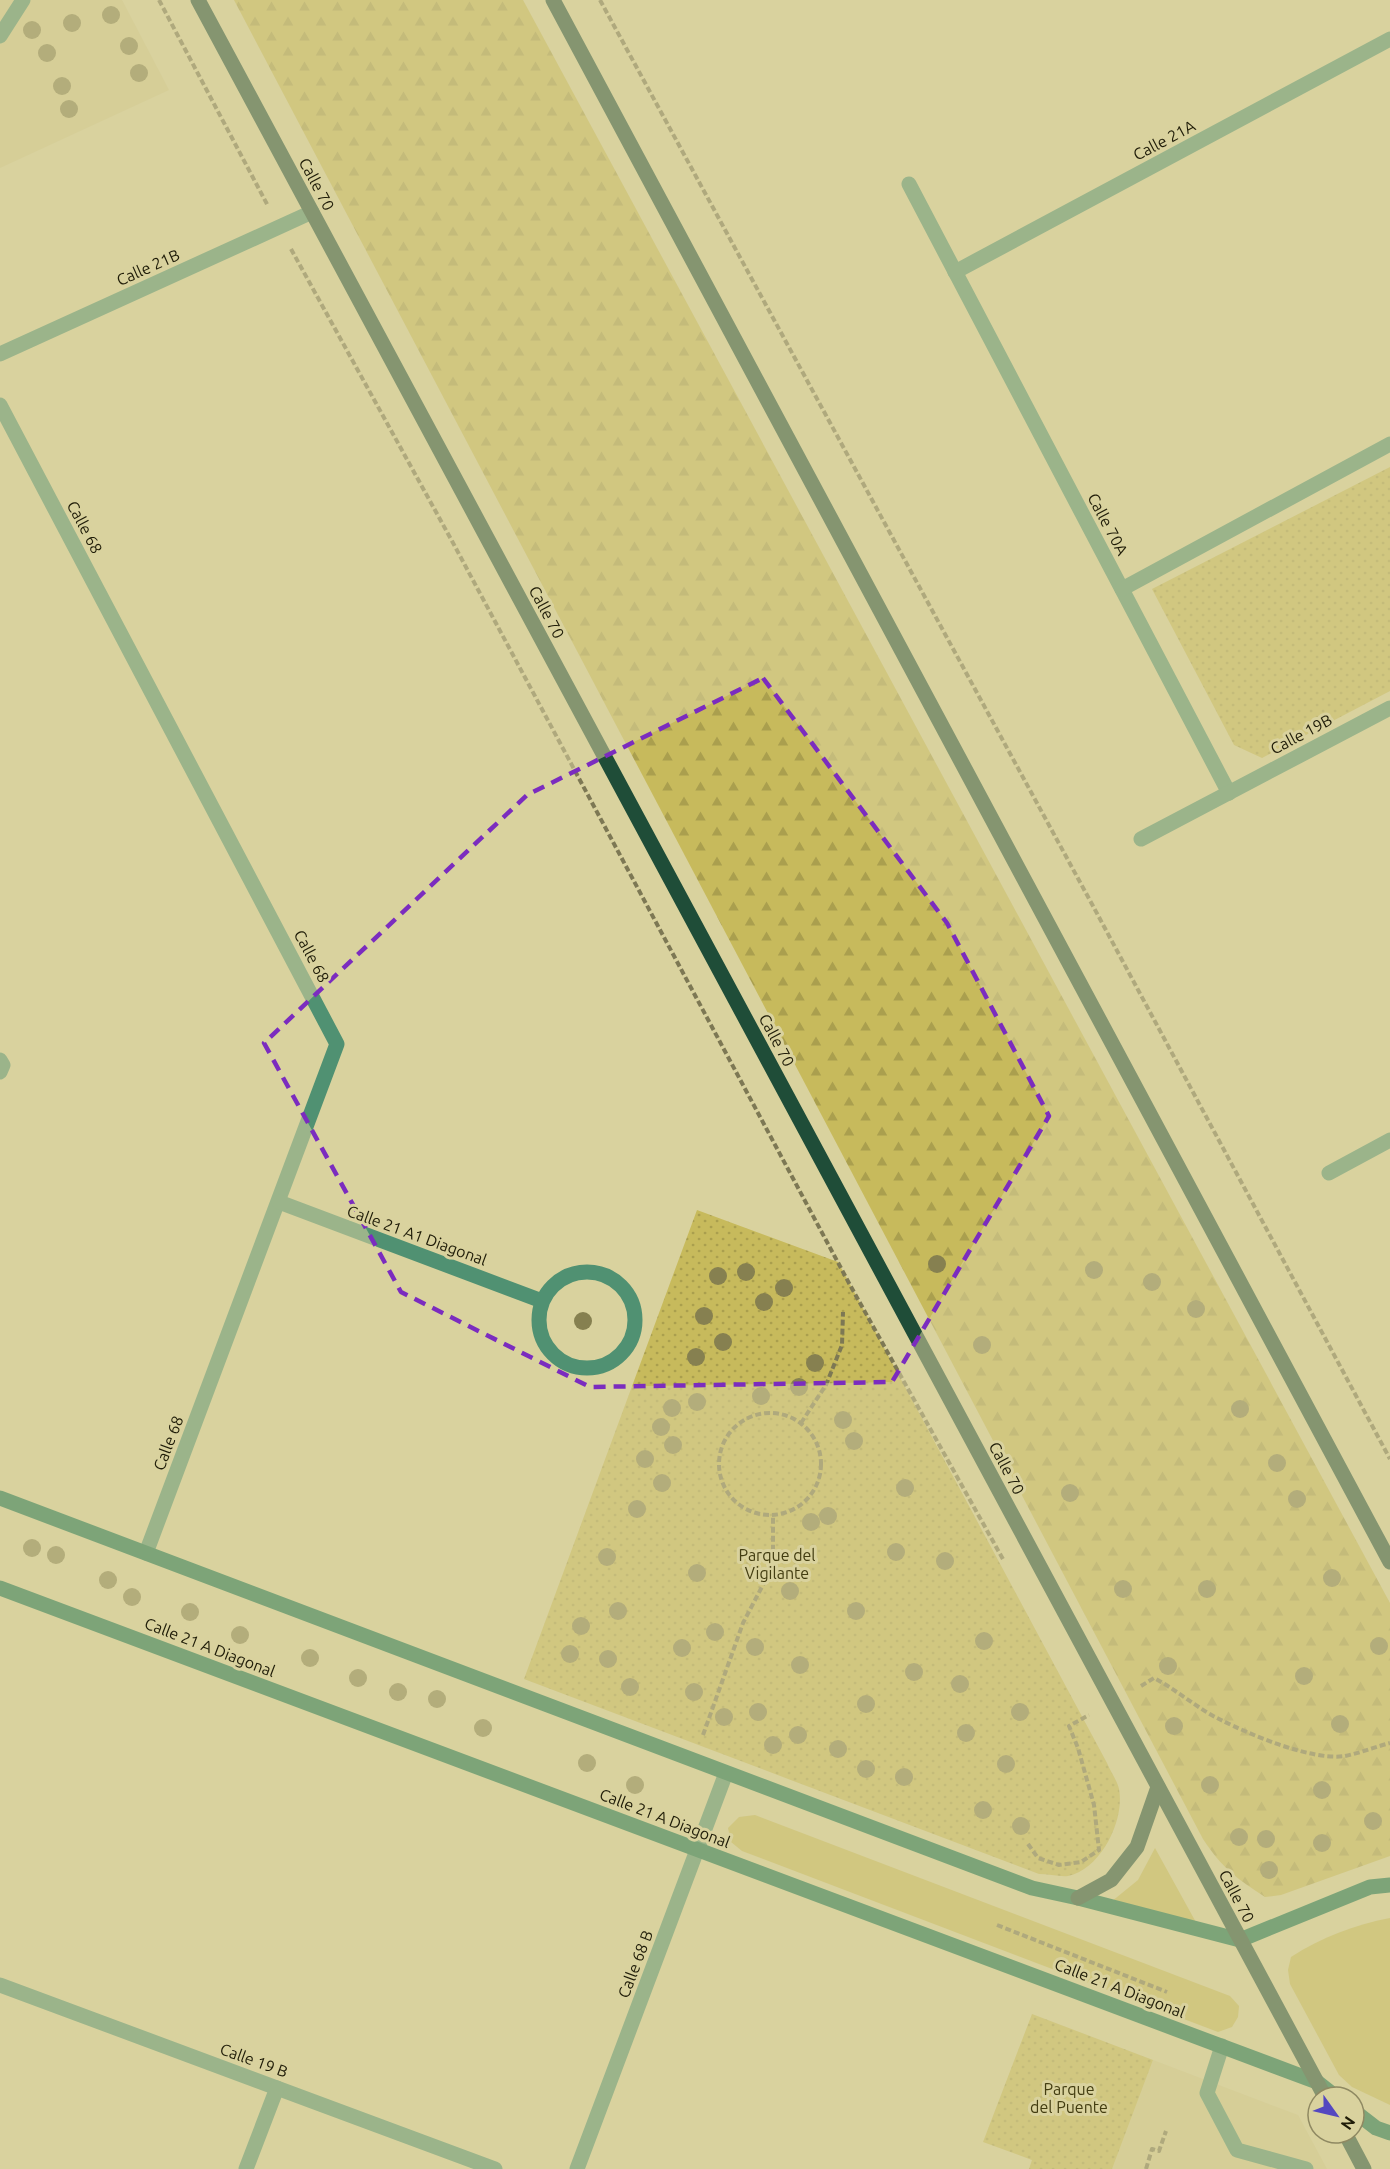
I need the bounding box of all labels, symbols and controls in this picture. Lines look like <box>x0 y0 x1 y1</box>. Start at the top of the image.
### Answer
street label: Calle 21A <box>1130 116 1198 164</box>
street label: Calle 70 <box>296 155 338 213</box>
street label: Calle 21B <box>114 245 182 289</box>
street label: Calle 70A <box>1084 490 1132 558</box>
street label: Calle 68 <box>64 498 106 556</box>
street label: Calle 70 <box>526 583 568 641</box>
street label: Calle 19B <box>1267 710 1335 758</box>
street label: Calle 68 <box>291 927 333 985</box>
street label: Calle 70 <box>756 1011 798 1069</box>
street label: Calle 21 A1 Diagonal <box>345 1201 489 1269</box>
street label: Calle 68 <box>149 1413 187 1473</box>
street label: Calle 70 <box>986 1439 1028 1497</box>
park label: Parque del Vigilante <box>738 1546 816 1582</box>
street label: Calle 21 A Diagonal <box>142 1614 278 1680</box>
street label: Calle 21 A Diagonal <box>597 1785 733 1851</box>
street label: Calle 70 <box>1216 1867 1258 1925</box>
street label: Calle 68 B <box>614 1928 656 2000</box>
street label: Calle 21 A Diagonal <box>1052 1955 1188 2021</box>
street label: Calle 19 B <box>218 2039 290 2081</box>
park label: Parque del Puente <box>1030 2080 1108 2116</box>
north arrow <box>1306 2085 1366 2145</box>
text: N <box>1338 2113 1359 2133</box>

